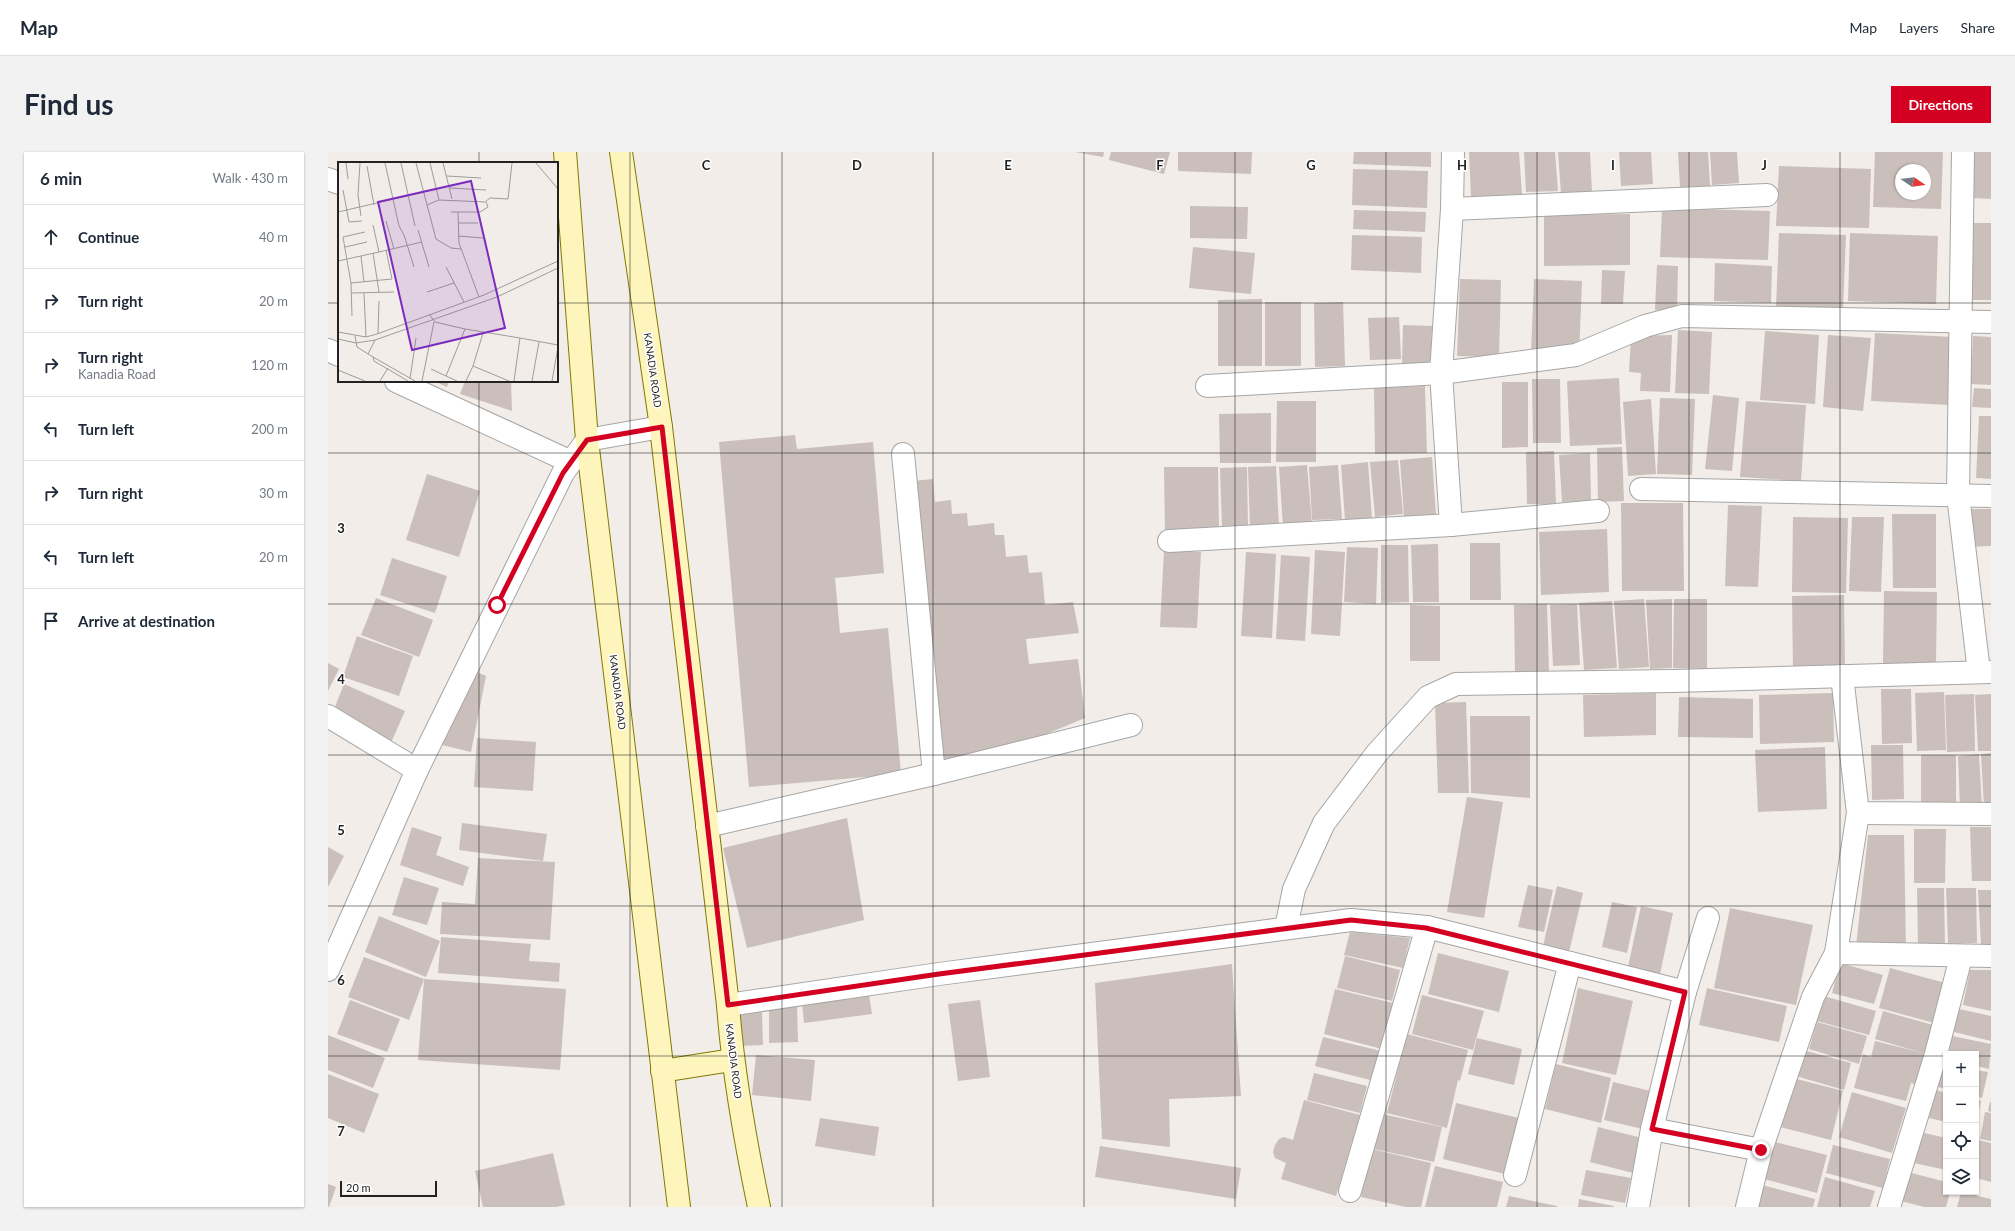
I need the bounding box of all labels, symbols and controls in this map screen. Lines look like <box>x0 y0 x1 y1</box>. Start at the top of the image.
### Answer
text: Map <box>20 16 58 39</box>
text: Map <box>1849 19 1877 36</box>
text: Layers <box>1899 19 1939 36</box>
text: Share <box>1961 19 1995 36</box>
button: Directions <box>1891 86 1991 123</box>
text: Find us <box>24 87 114 121</box>
text: C <box>702 157 711 173</box>
text: D <box>852 157 862 173</box>
text: E <box>1004 157 1012 173</box>
text: F <box>1156 157 1164 173</box>
text: G <box>1306 157 1316 173</box>
text: H <box>1457 157 1467 173</box>
text: I <box>1611 157 1615 173</box>
text: J <box>1761 157 1767 173</box>
inset map <box>338 162 558 382</box>
north arrow <box>1895 164 1931 200</box>
text: 6 min <box>40 168 82 189</box>
text: Walk · 430 m <box>212 170 288 186</box>
icon: ahead <box>40 226 62 248</box>
text: Continue <box>78 228 139 246</box>
text: 40 m <box>259 229 288 245</box>
icon: right <box>40 290 62 312</box>
text: Turn right <box>78 292 143 310</box>
text: 20 m <box>259 293 288 309</box>
street label: KANADIA ROAD <box>642 332 664 409</box>
text: Turn right <box>78 348 143 366</box>
icon: right <box>40 354 62 376</box>
text: 120 m <box>251 357 288 373</box>
text: Kanadia Road <box>78 366 156 382</box>
icon: left <box>40 418 62 440</box>
text: Turn left <box>78 420 134 438</box>
text: 200 m <box>251 421 288 437</box>
icon: right <box>40 482 62 504</box>
text: Turn right <box>78 484 143 502</box>
text: 30 m <box>259 485 288 501</box>
text: 3 <box>337 520 345 536</box>
icon: left <box>40 546 62 568</box>
text: Turn left <box>78 548 134 566</box>
text: 20 m <box>259 549 288 565</box>
route start <box>488 596 506 614</box>
icon: arrive <box>40 610 62 632</box>
text: Arrive at destination <box>78 612 215 630</box>
street label: KANADIA ROAD <box>607 654 629 731</box>
text: 4 <box>337 671 345 687</box>
text: 5 <box>337 822 345 838</box>
text: 6 <box>337 972 345 988</box>
street label: KANADIA ROAD <box>723 1023 745 1100</box>
map controls <box>1943 1051 1979 1195</box>
button: + <box>1943 1051 1979 1087</box>
button: − <box>1943 1087 1979 1123</box>
text: 7 <box>337 1123 345 1139</box>
button: locate <box>1943 1123 1979 1159</box>
route end <box>1752 1141 1770 1159</box>
button: layers <box>1943 1159 1979 1195</box>
scale bar <box>340 1179 437 1198</box>
text: 20 m <box>346 1181 371 1194</box>

